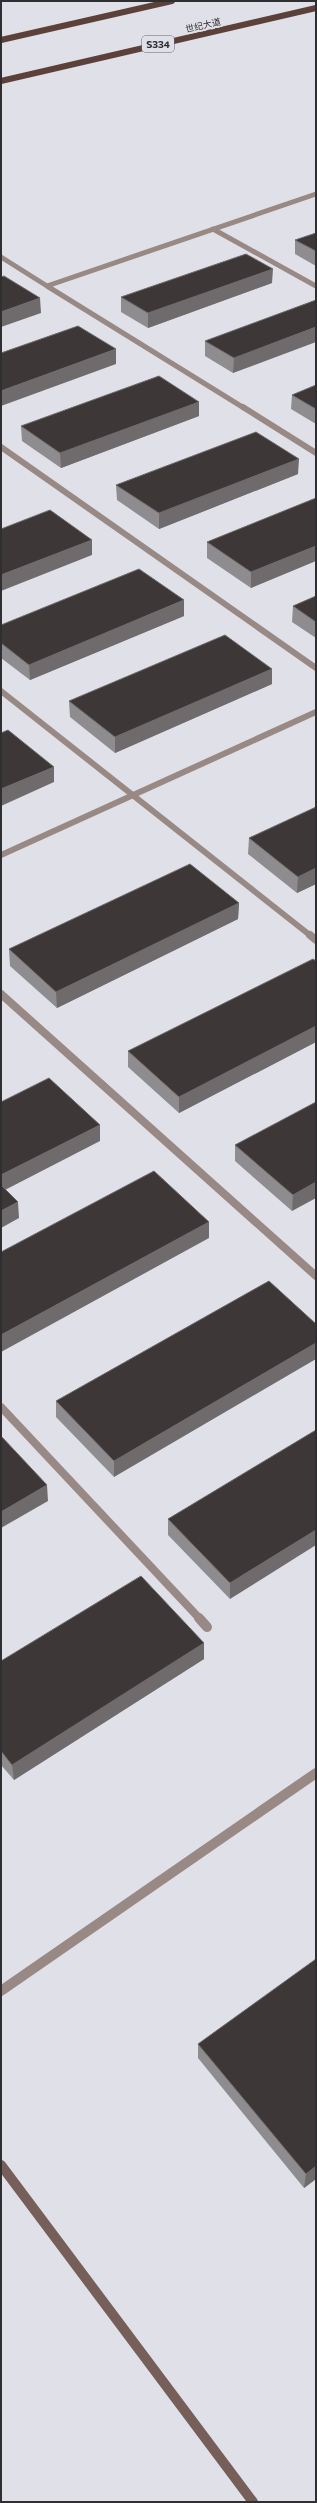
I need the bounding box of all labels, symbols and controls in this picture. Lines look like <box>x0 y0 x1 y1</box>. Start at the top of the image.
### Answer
street label: 世纪大道 <box>184 16 222 34</box>
road number: S334 <box>142 36 174 52</box>

